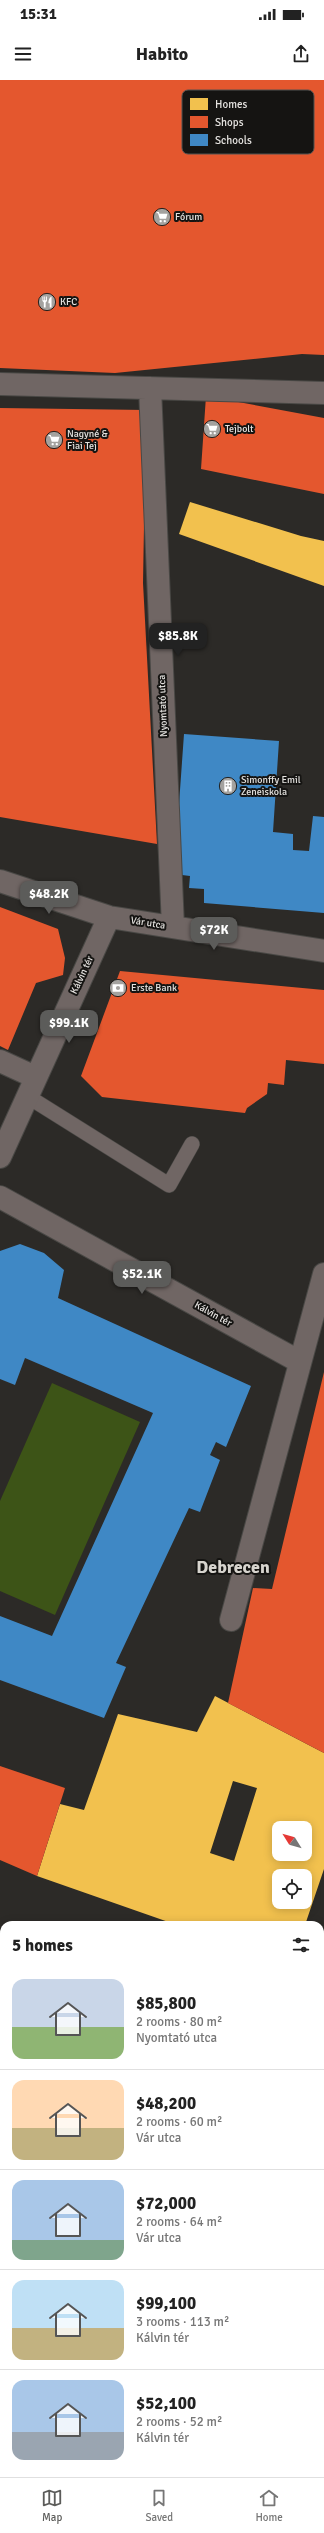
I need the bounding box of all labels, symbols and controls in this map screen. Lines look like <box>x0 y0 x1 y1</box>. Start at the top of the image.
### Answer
text: 15:31 <box>20 5 57 23</box>
icon: menu <box>12 43 34 65</box>
text: Habito <box>136 43 188 65</box>
icon: share <box>290 43 312 65</box>
legend <box>182 90 314 154</box>
text: Homes <box>215 98 247 111</box>
text: Shops <box>215 116 244 129</box>
text: Schools <box>215 134 252 147</box>
supermarket icon: Fórum <box>152 207 172 227</box>
place label: Fórum <box>175 211 202 223</box>
restaurant icon: KFC <box>37 292 57 312</box>
place label: KFC <box>60 296 77 308</box>
supermarket icon: Tejbolt <box>202 419 222 439</box>
place label: Tejbolt <box>225 423 254 435</box>
place label: Nagyné & Fiai Tej <box>67 428 108 452</box>
supermarket icon: Nagyné & Fiai Tej <box>44 430 64 450</box>
pin: $85.8K <box>145 623 211 657</box>
text: $85.8K <box>158 628 198 644</box>
street label: Nyomtató utca <box>156 675 170 737</box>
place label: Simonffy Emil Zeneiskola <box>241 774 301 798</box>
building icon: Simonffy Emil Zeneiskola <box>218 776 238 796</box>
pin: $48.2K <box>16 881 82 915</box>
text: $48.2K <box>29 886 69 902</box>
street label: Vár utca <box>130 914 166 932</box>
pin: $72K <box>190 917 238 951</box>
text: $72K <box>199 922 229 938</box>
street label: Kálvin tér <box>68 954 96 996</box>
bank icon: Erste Bank <box>108 978 128 998</box>
place label: Erste Bank <box>131 982 177 994</box>
pin: $99.1K <box>36 1010 102 1044</box>
text: $99.1K <box>49 1015 89 1031</box>
pin: $52.1K <box>109 1261 175 1295</box>
text: $52.1K <box>122 1266 162 1282</box>
street label: Kálvin tér <box>192 1299 234 1329</box>
district label: Debrecen <box>196 1556 270 1578</box>
north arrow <box>272 1821 312 1861</box>
map controls <box>272 1821 312 1909</box>
button: locate <box>272 1869 312 1909</box>
icon: filters <box>290 1934 312 1956</box>
text: 5 homes <box>12 1935 73 1956</box>
text: $85,800 <box>136 1993 196 2014</box>
icon: home <box>44 1995 92 2043</box>
text: 2 rooms · 80 m² <box>136 2014 222 2030</box>
text: Nyomtató utca <box>136 2030 217 2046</box>
text: $48,200 <box>136 2093 196 2114</box>
icon: home <box>44 2096 92 2144</box>
text: 2 rooms · 60 m² <box>136 2114 222 2130</box>
text: Vár utca <box>136 2130 181 2146</box>
text: $72,000 <box>136 2193 196 2214</box>
icon: home <box>44 2196 92 2244</box>
text: 2 rooms · 64 m² <box>136 2214 222 2230</box>
text: Vár utca <box>136 2230 181 2246</box>
text: $99,100 <box>136 2293 196 2314</box>
icon: home <box>44 2296 92 2344</box>
text: 3 rooms · 113 m² <box>136 2314 229 2330</box>
text: Kálvin tér <box>136 2330 189 2346</box>
text: $52,100 <box>136 2393 196 2414</box>
icon: home <box>44 2396 92 2444</box>
text: 2 rooms · 52 m² <box>136 2414 222 2430</box>
text: Kálvin tér <box>136 2430 189 2446</box>
tab: Map <box>41 2487 63 2524</box>
tab: Saved <box>145 2487 173 2524</box>
tab: Home <box>255 2487 283 2524</box>

